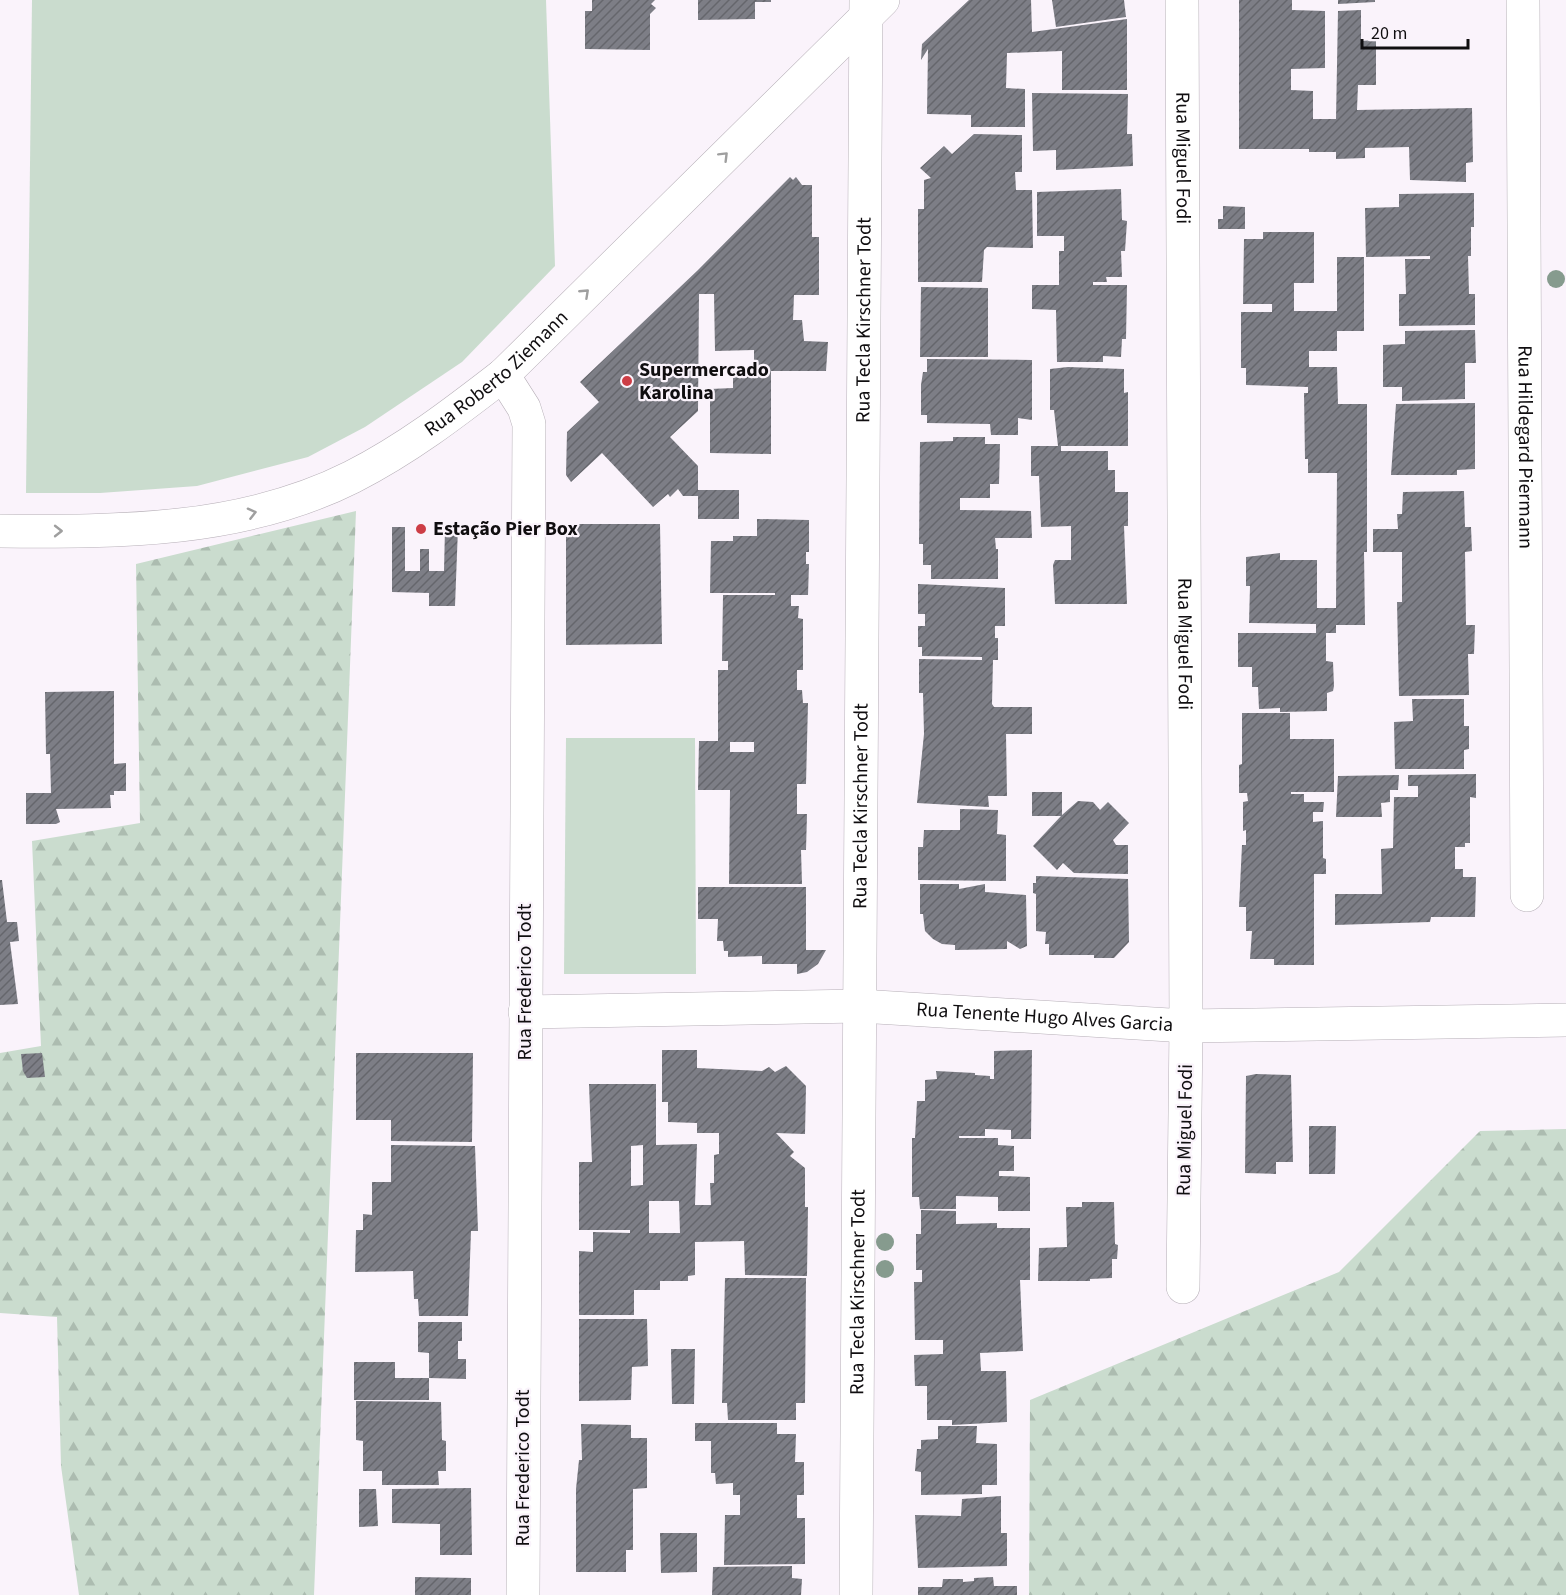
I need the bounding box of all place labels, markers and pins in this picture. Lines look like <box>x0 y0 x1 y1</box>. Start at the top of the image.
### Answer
place label: Supermercado Karolina <box>639 356 769 407</box>
marker: Supermercado Karolina <box>620 374 634 388</box>
place label: Estação Pier Box <box>433 515 578 543</box>
marker: Estação Pier Box <box>414 522 428 536</box>

